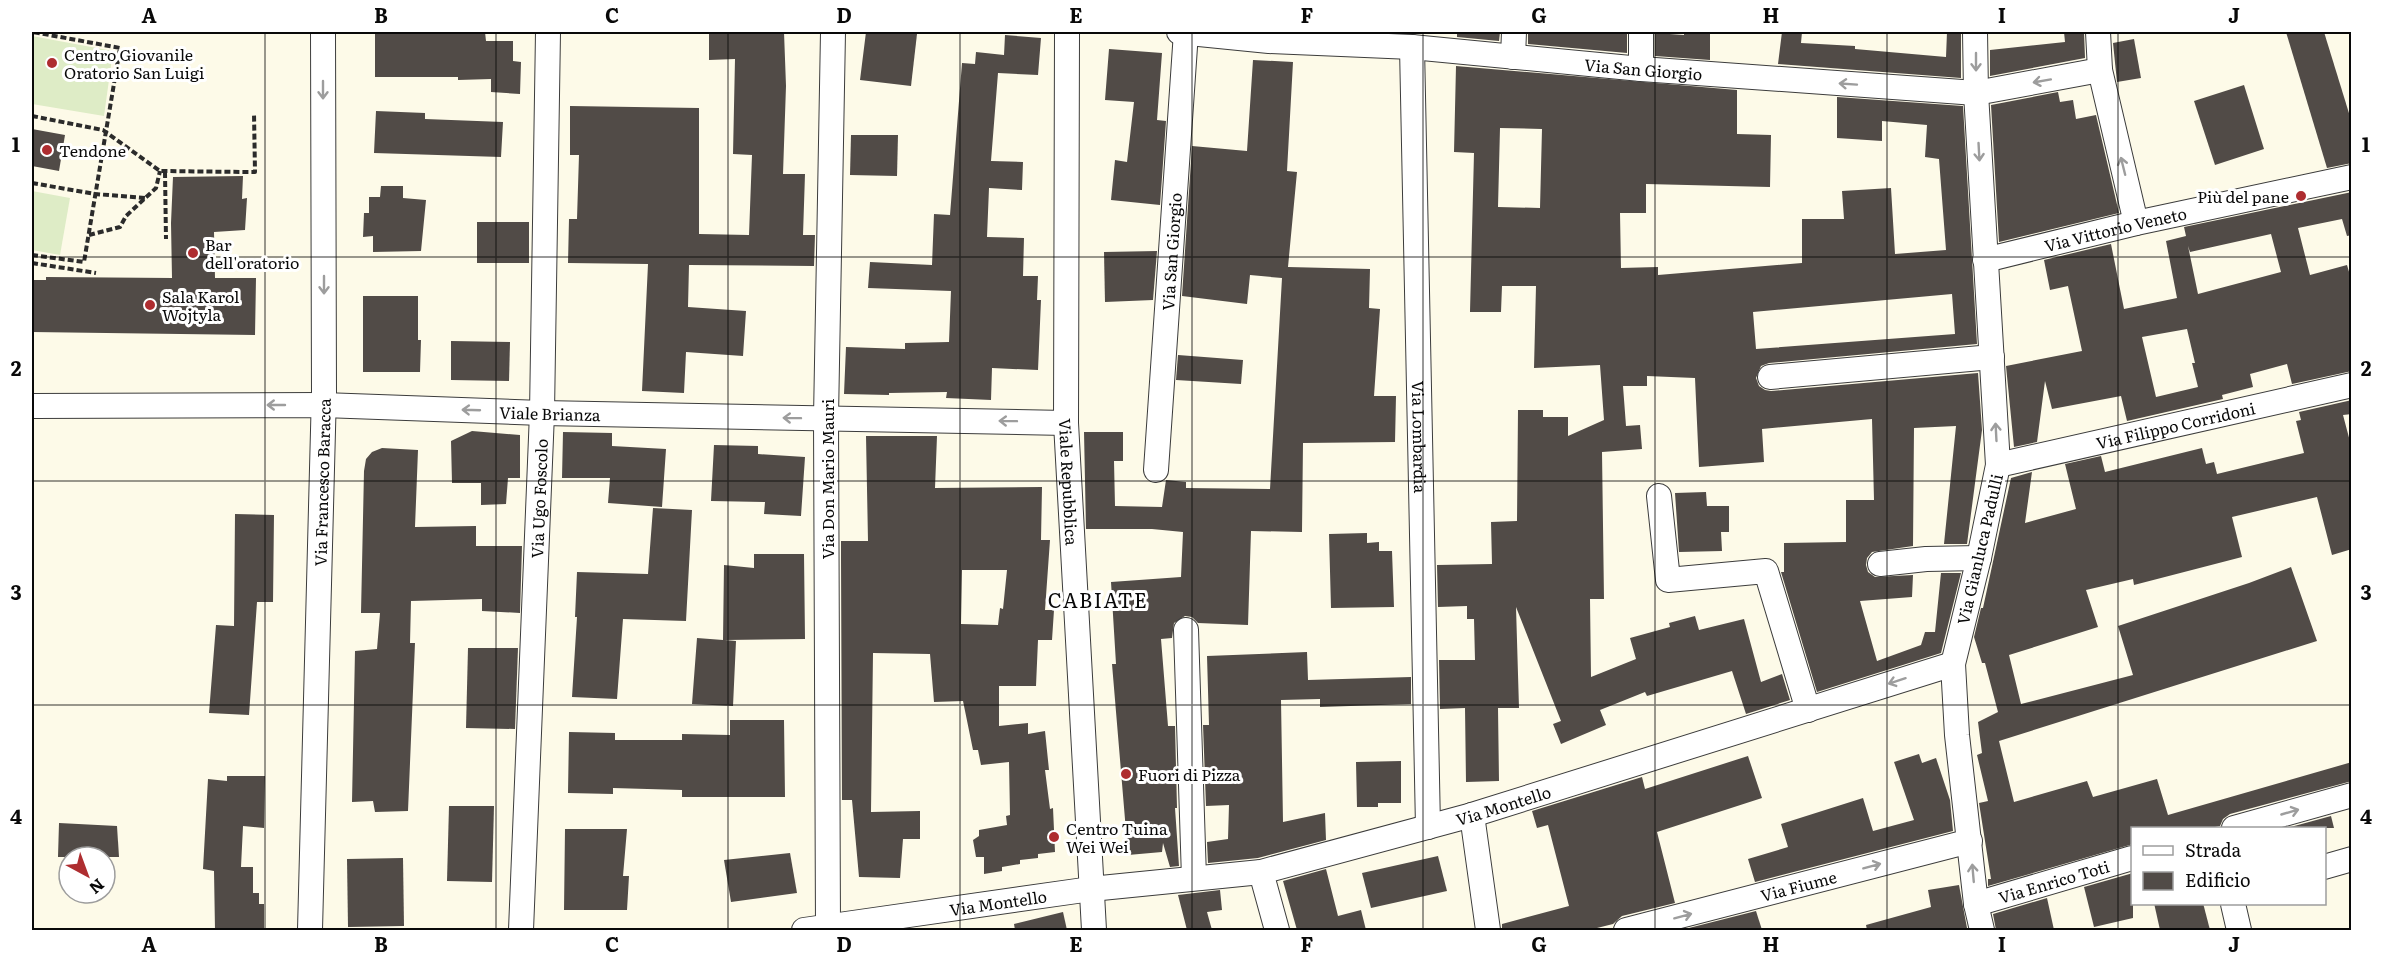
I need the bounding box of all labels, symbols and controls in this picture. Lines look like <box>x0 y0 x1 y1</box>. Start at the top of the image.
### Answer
text: A <box>141 0 157 29</box>
text: B <box>374 0 388 29</box>
text: C <box>605 0 619 29</box>
text: D <box>836 0 852 29</box>
text: E <box>1069 0 1083 29</box>
text: F <box>1301 0 1314 29</box>
text: G <box>1531 0 1547 29</box>
text: H <box>1763 0 1779 29</box>
text: I <box>1998 0 2006 29</box>
text: J <box>2228 0 2240 29</box>
place label: Centro Giovanile Oratorio San Luigi <box>64 42 204 84</box>
street label: Via San Giorgio <box>1583 52 1703 85</box>
one-way arrow <box>1970 52 1982 72</box>
marker: Centro Giovanile Oratorio San Luigi <box>45 56 59 70</box>
one-way arrow <box>2033 76 2052 87</box>
one-way arrow <box>1839 78 1859 89</box>
one-way arrow <box>317 79 329 99</box>
text: 1 <box>12 128 20 158</box>
text: 1 <box>2362 128 2370 158</box>
place label: Tendone <box>59 138 126 162</box>
one-way arrow <box>1973 141 1984 161</box>
marker: Tendone <box>40 143 54 157</box>
one-way arrow <box>2116 157 2128 176</box>
place label: Più del pane <box>2197 184 2289 208</box>
marker: Più del pane <box>2294 189 2308 203</box>
street label: Via San Giorgio <box>1155 192 1187 311</box>
street label: Via Vittorio Veneto <box>2042 201 2189 257</box>
place label: Bar dell'oratorio <box>205 232 300 274</box>
marker: Bar dell'oratorio <box>186 246 200 260</box>
one-way arrow <box>318 274 330 294</box>
place label: Sala Karol Wojtyla <box>162 284 239 326</box>
marker: Sala Karol Wojtyla <box>143 298 157 312</box>
text: 2 <box>11 352 22 382</box>
text: 2 <box>2361 352 2372 382</box>
street label: Via Lombardia <box>1407 380 1433 494</box>
street label: Via Filippo Corridoni <box>2094 395 2257 454</box>
street label: Via Francesco Baracca <box>307 397 336 567</box>
one-way arrow <box>267 399 287 411</box>
street label: Viale Brianza <box>499 399 601 426</box>
street label: Via Don Mario Mauri <box>815 399 839 559</box>
one-way arrow <box>462 405 482 416</box>
one-way arrow <box>782 412 802 423</box>
one-way arrow <box>998 416 1018 427</box>
street label: Viale Repubblica <box>1054 418 1085 546</box>
one-way arrow <box>1990 423 2001 443</box>
street label: Via Ugo Foscolo <box>524 438 553 559</box>
street label: Via Gianluca Padulli <box>1950 471 2008 627</box>
text: 3 <box>10 576 22 606</box>
text: 3 <box>2360 576 2372 606</box>
district label: CABIATE <box>1048 584 1148 614</box>
one-way arrow <box>1888 677 1907 688</box>
place label: Fuori di Pizza <box>1138 762 1241 786</box>
marker: Fuori di Pizza <box>1119 767 1133 781</box>
street label: Via Montello <box>1453 779 1554 831</box>
text: 4 <box>10 800 22 830</box>
text: 4 <box>2360 800 2372 830</box>
one-way arrow <box>2281 806 2300 817</box>
place label: Centro Tuina Wei Wei <box>1066 816 1168 858</box>
legend <box>2131 827 2326 905</box>
marker: Centro Tuina Wei Wei <box>1047 830 1061 844</box>
text: Strada <box>2185 836 2242 863</box>
north arrow <box>57 845 117 905</box>
street label: Via Enrico Toti <box>1995 853 2112 909</box>
one-way arrow <box>1862 860 1881 872</box>
one-way arrow <box>1967 863 1978 883</box>
street label: Via Fiume <box>1758 864 1839 907</box>
text: Edificio <box>2185 866 2251 893</box>
text: N <box>85 874 110 901</box>
street label: Via Montello <box>948 883 1048 921</box>
one-way arrow <box>1673 909 1692 921</box>
text: A <box>141 928 157 958</box>
text: B <box>374 928 388 958</box>
text: C <box>605 928 619 958</box>
text: D <box>836 928 852 958</box>
text: E <box>1069 928 1083 958</box>
text: F <box>1301 928 1314 958</box>
text: G <box>1531 928 1547 958</box>
text: H <box>1763 928 1779 958</box>
text: I <box>1998 928 2006 958</box>
text: J <box>2228 928 2240 958</box>

